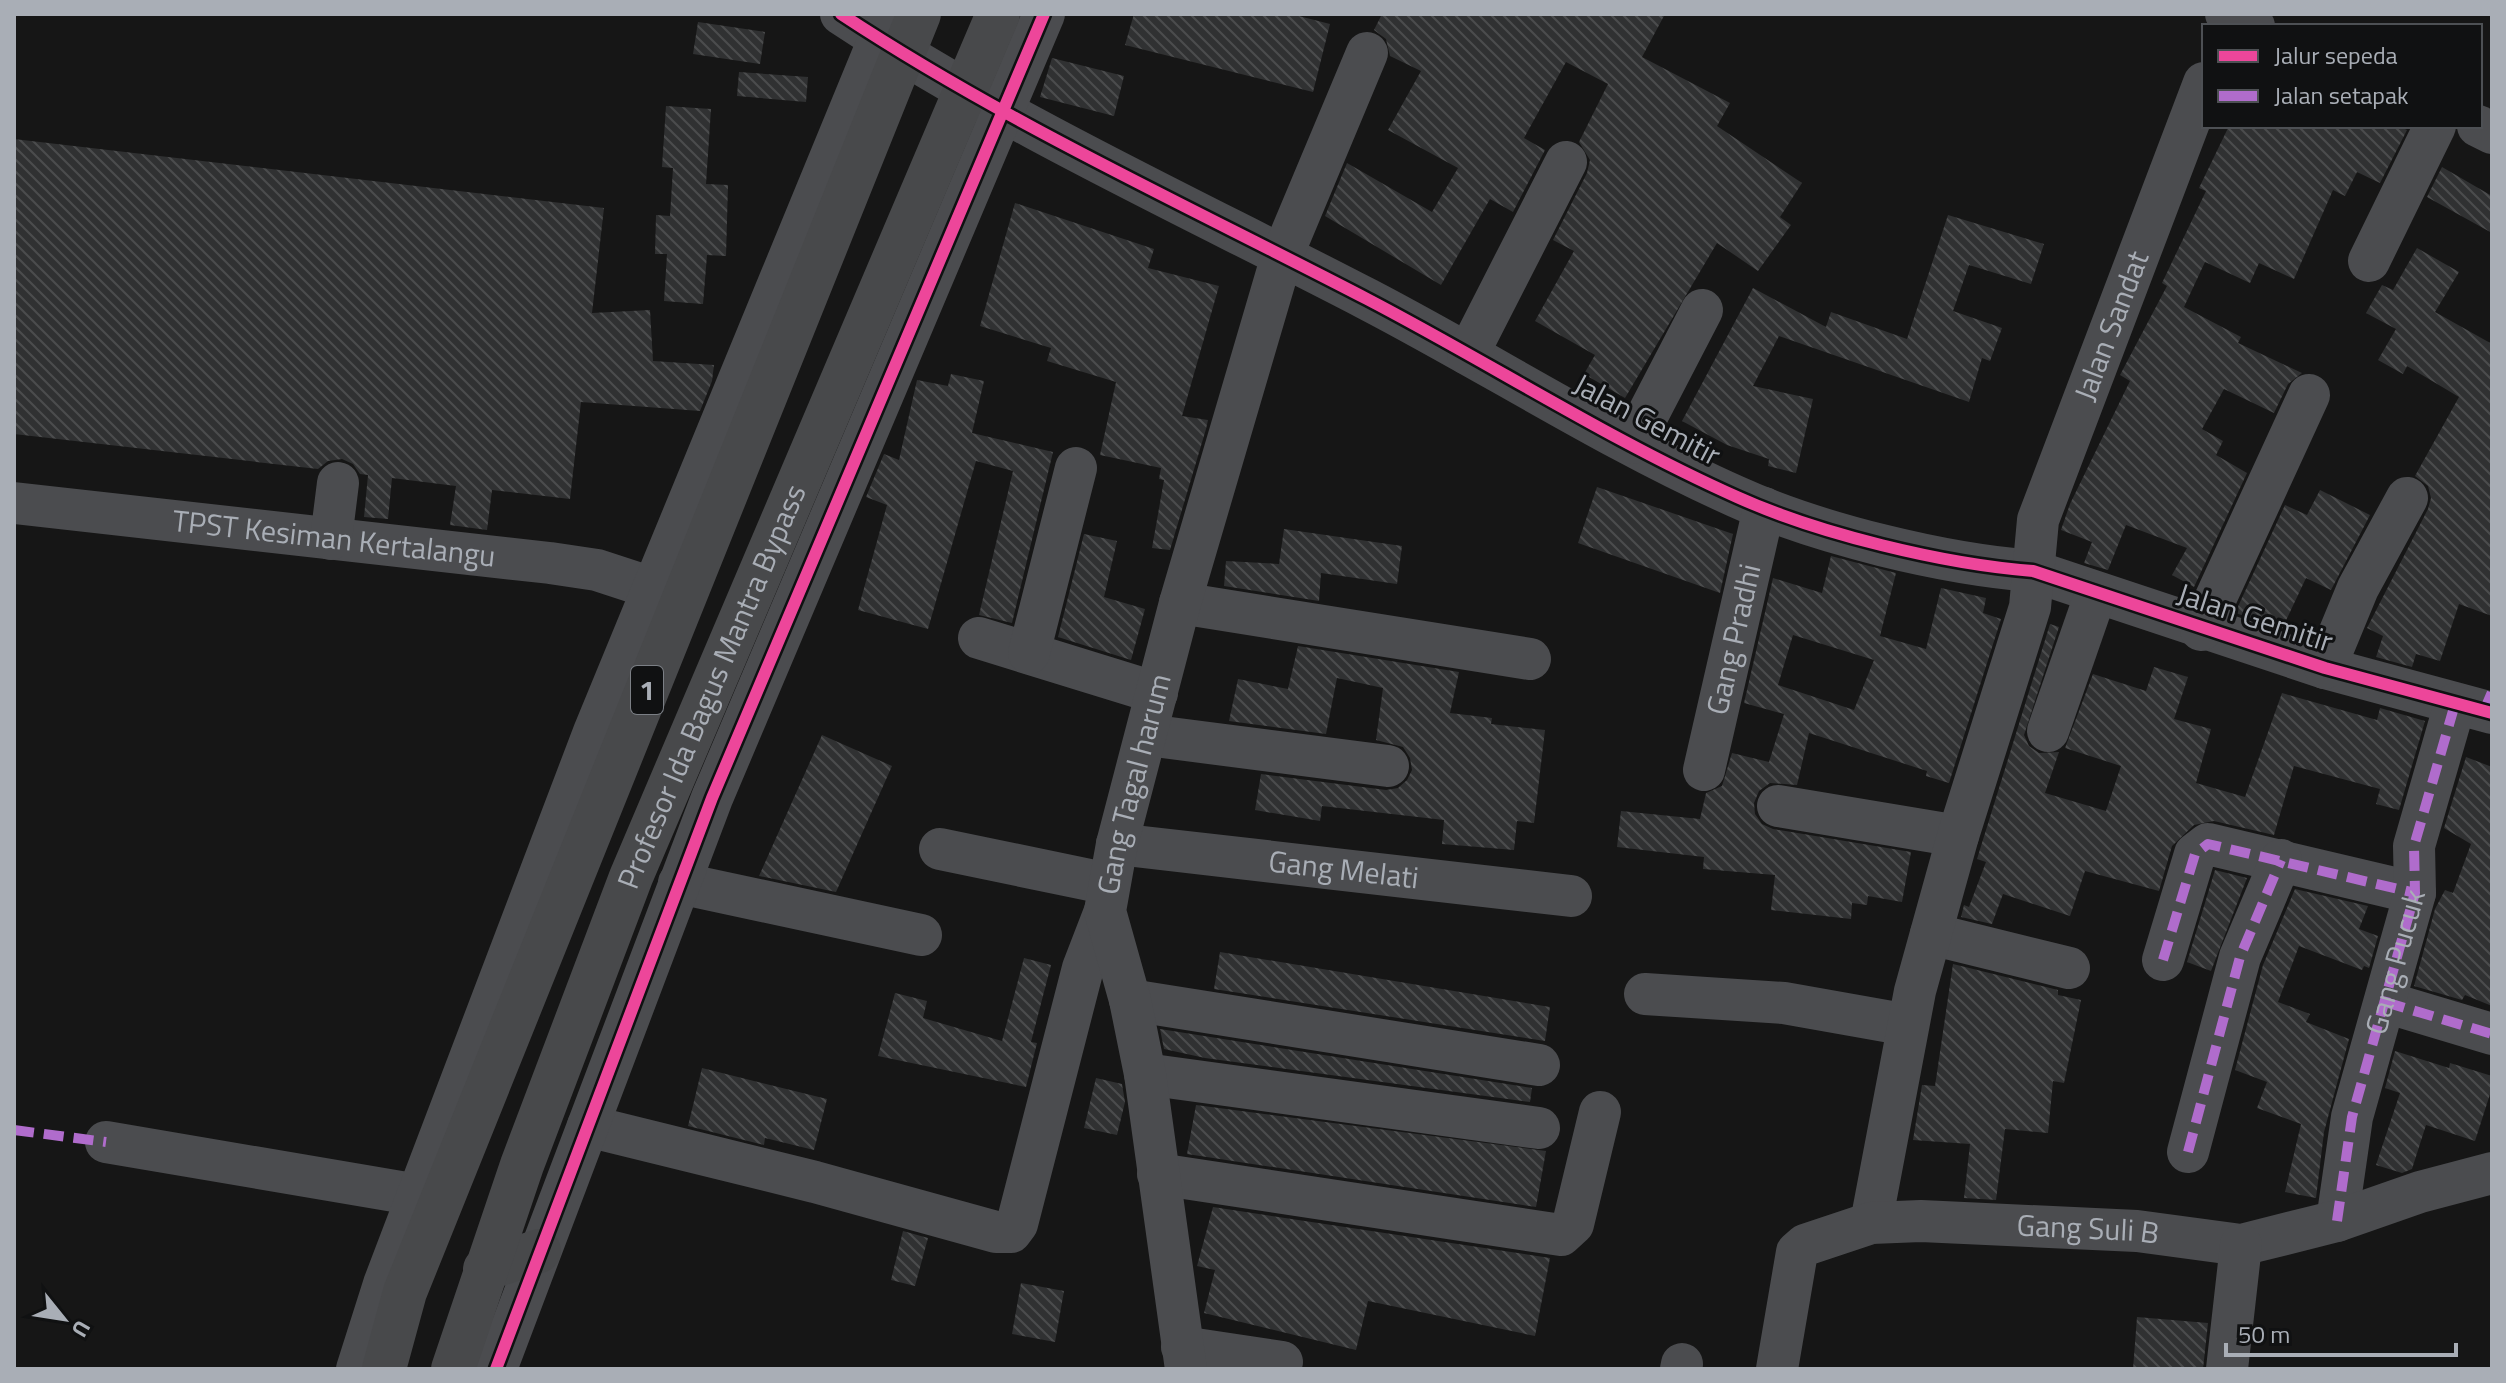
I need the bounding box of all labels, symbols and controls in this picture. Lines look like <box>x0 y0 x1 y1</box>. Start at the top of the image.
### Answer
legend <box>2202 24 2482 128</box>
text: Jalur sepeda <box>2274 37 2398 73</box>
text: Jalan setapak <box>2274 77 2409 113</box>
street label: Jalan Sandat <box>2061 243 2160 407</box>
street label: Jalan Gemitir <box>1566 361 1729 477</box>
street label: Profesor Ida Bagus Mantra Bypass <box>605 477 817 895</box>
street label: TPST Kesiman Kertalangu <box>170 497 498 579</box>
street label: Gang Pradhi <box>1693 559 1772 719</box>
street label: Jalan Gemitir <box>2172 570 2339 664</box>
road number: 1 <box>631 666 663 714</box>
street label: Gang Tagal harum <box>1084 668 1183 898</box>
street label: Gang Melati <box>1266 838 1421 900</box>
street label: Gang Pucuk <box>2352 884 2437 1040</box>
street label: Gang Suli B <box>2016 1201 2162 1256</box>
north arrow <box>24 1279 104 1359</box>
scale bar <box>2226 1307 2456 1357</box>
text: U <box>63 1314 100 1344</box>
text: 50 m <box>2238 1316 2290 1352</box>

